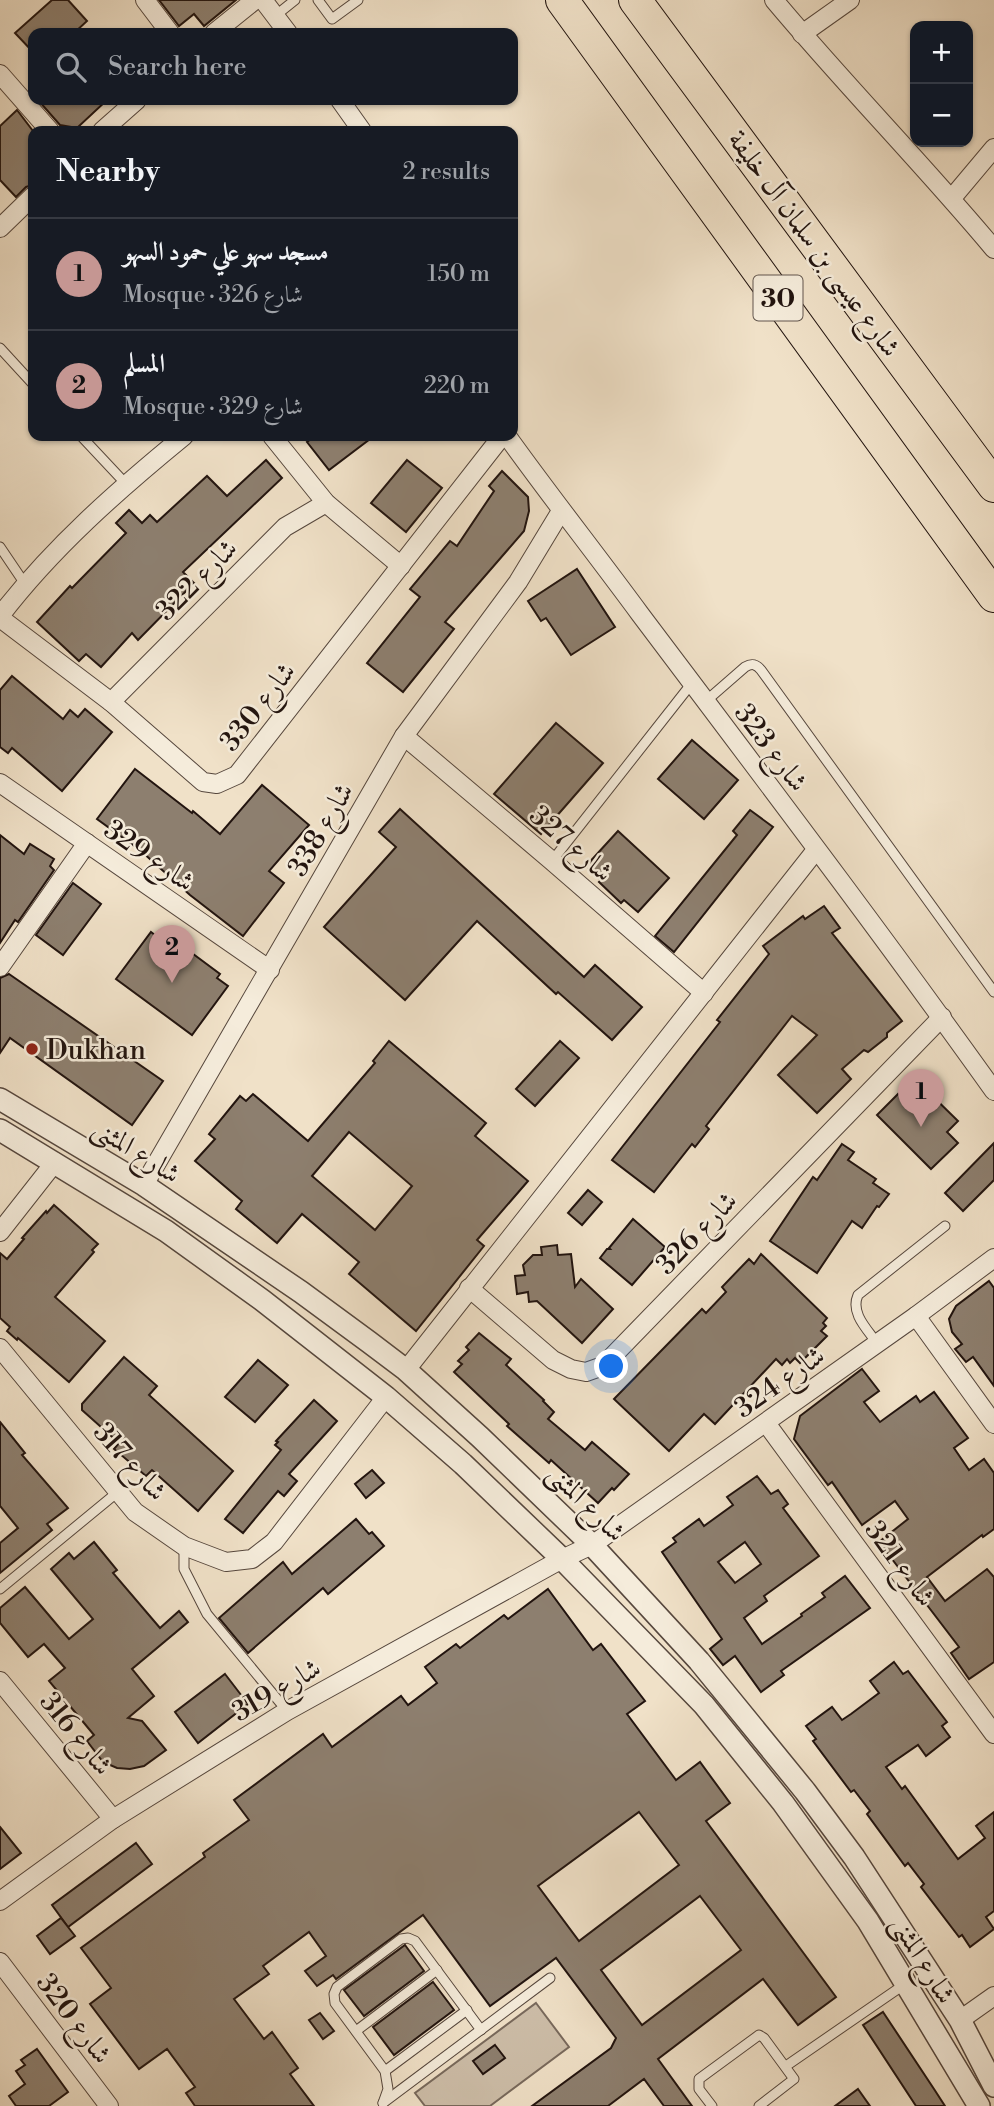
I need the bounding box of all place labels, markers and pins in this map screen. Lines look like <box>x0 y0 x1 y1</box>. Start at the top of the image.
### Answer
pin: 2 <box>149 925 195 983</box>
place label: Dukhan <box>46 1033 146 1068</box>
marker: Dukhan <box>24 1041 40 1057</box>
pin: 1 <box>898 1069 944 1127</box>

